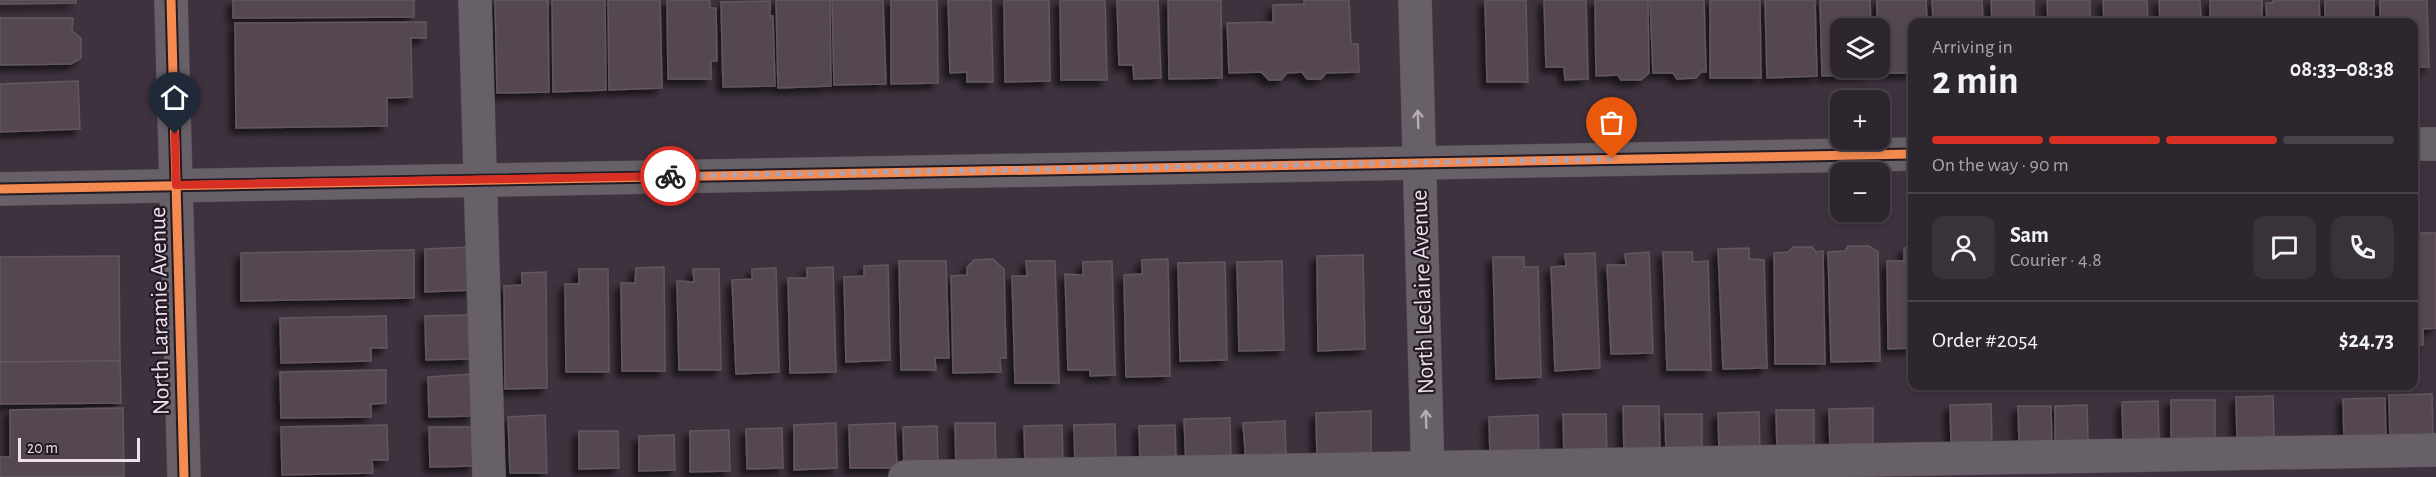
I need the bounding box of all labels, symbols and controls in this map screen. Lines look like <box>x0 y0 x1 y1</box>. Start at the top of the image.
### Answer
map controls <box>1830 18 1890 222</box>
button: layers <box>1830 18 1890 78</box>
text: Arriving in <box>1932 37 2013 57</box>
text: 08:33–08:38 <box>2290 58 2394 80</box>
text: 2 min <box>1932 62 2019 101</box>
pin <box>149 72 200 134</box>
icon: home <box>158 81 191 114</box>
button: + <box>1830 90 1890 150</box>
pin <box>1586 97 1637 159</box>
icon: bag <box>1595 106 1628 139</box>
one-way arrow <box>1412 109 1424 129</box>
courier <box>640 146 700 206</box>
text: On the way · 90 m <box>1932 155 2069 175</box>
icon: bike <box>654 160 687 193</box>
button: − <box>1830 162 1890 222</box>
street label: North Leclaire Avenue <box>1407 189 1439 395</box>
street label: North Laramie Avenue <box>146 207 174 415</box>
button: person <box>1932 216 1995 279</box>
button: chat <box>2253 216 2316 279</box>
button: phone <box>2331 216 2394 279</box>
text: Sam <box>2010 224 2049 246</box>
text: Courier · 4.8 <box>2010 250 2102 270</box>
text: Order #2054 <box>1932 329 2038 351</box>
text: $24.73 <box>2339 329 2394 351</box>
one-way arrow <box>1420 409 1432 429</box>
scale bar <box>18 435 140 462</box>
text: 20 m <box>27 440 58 456</box>

